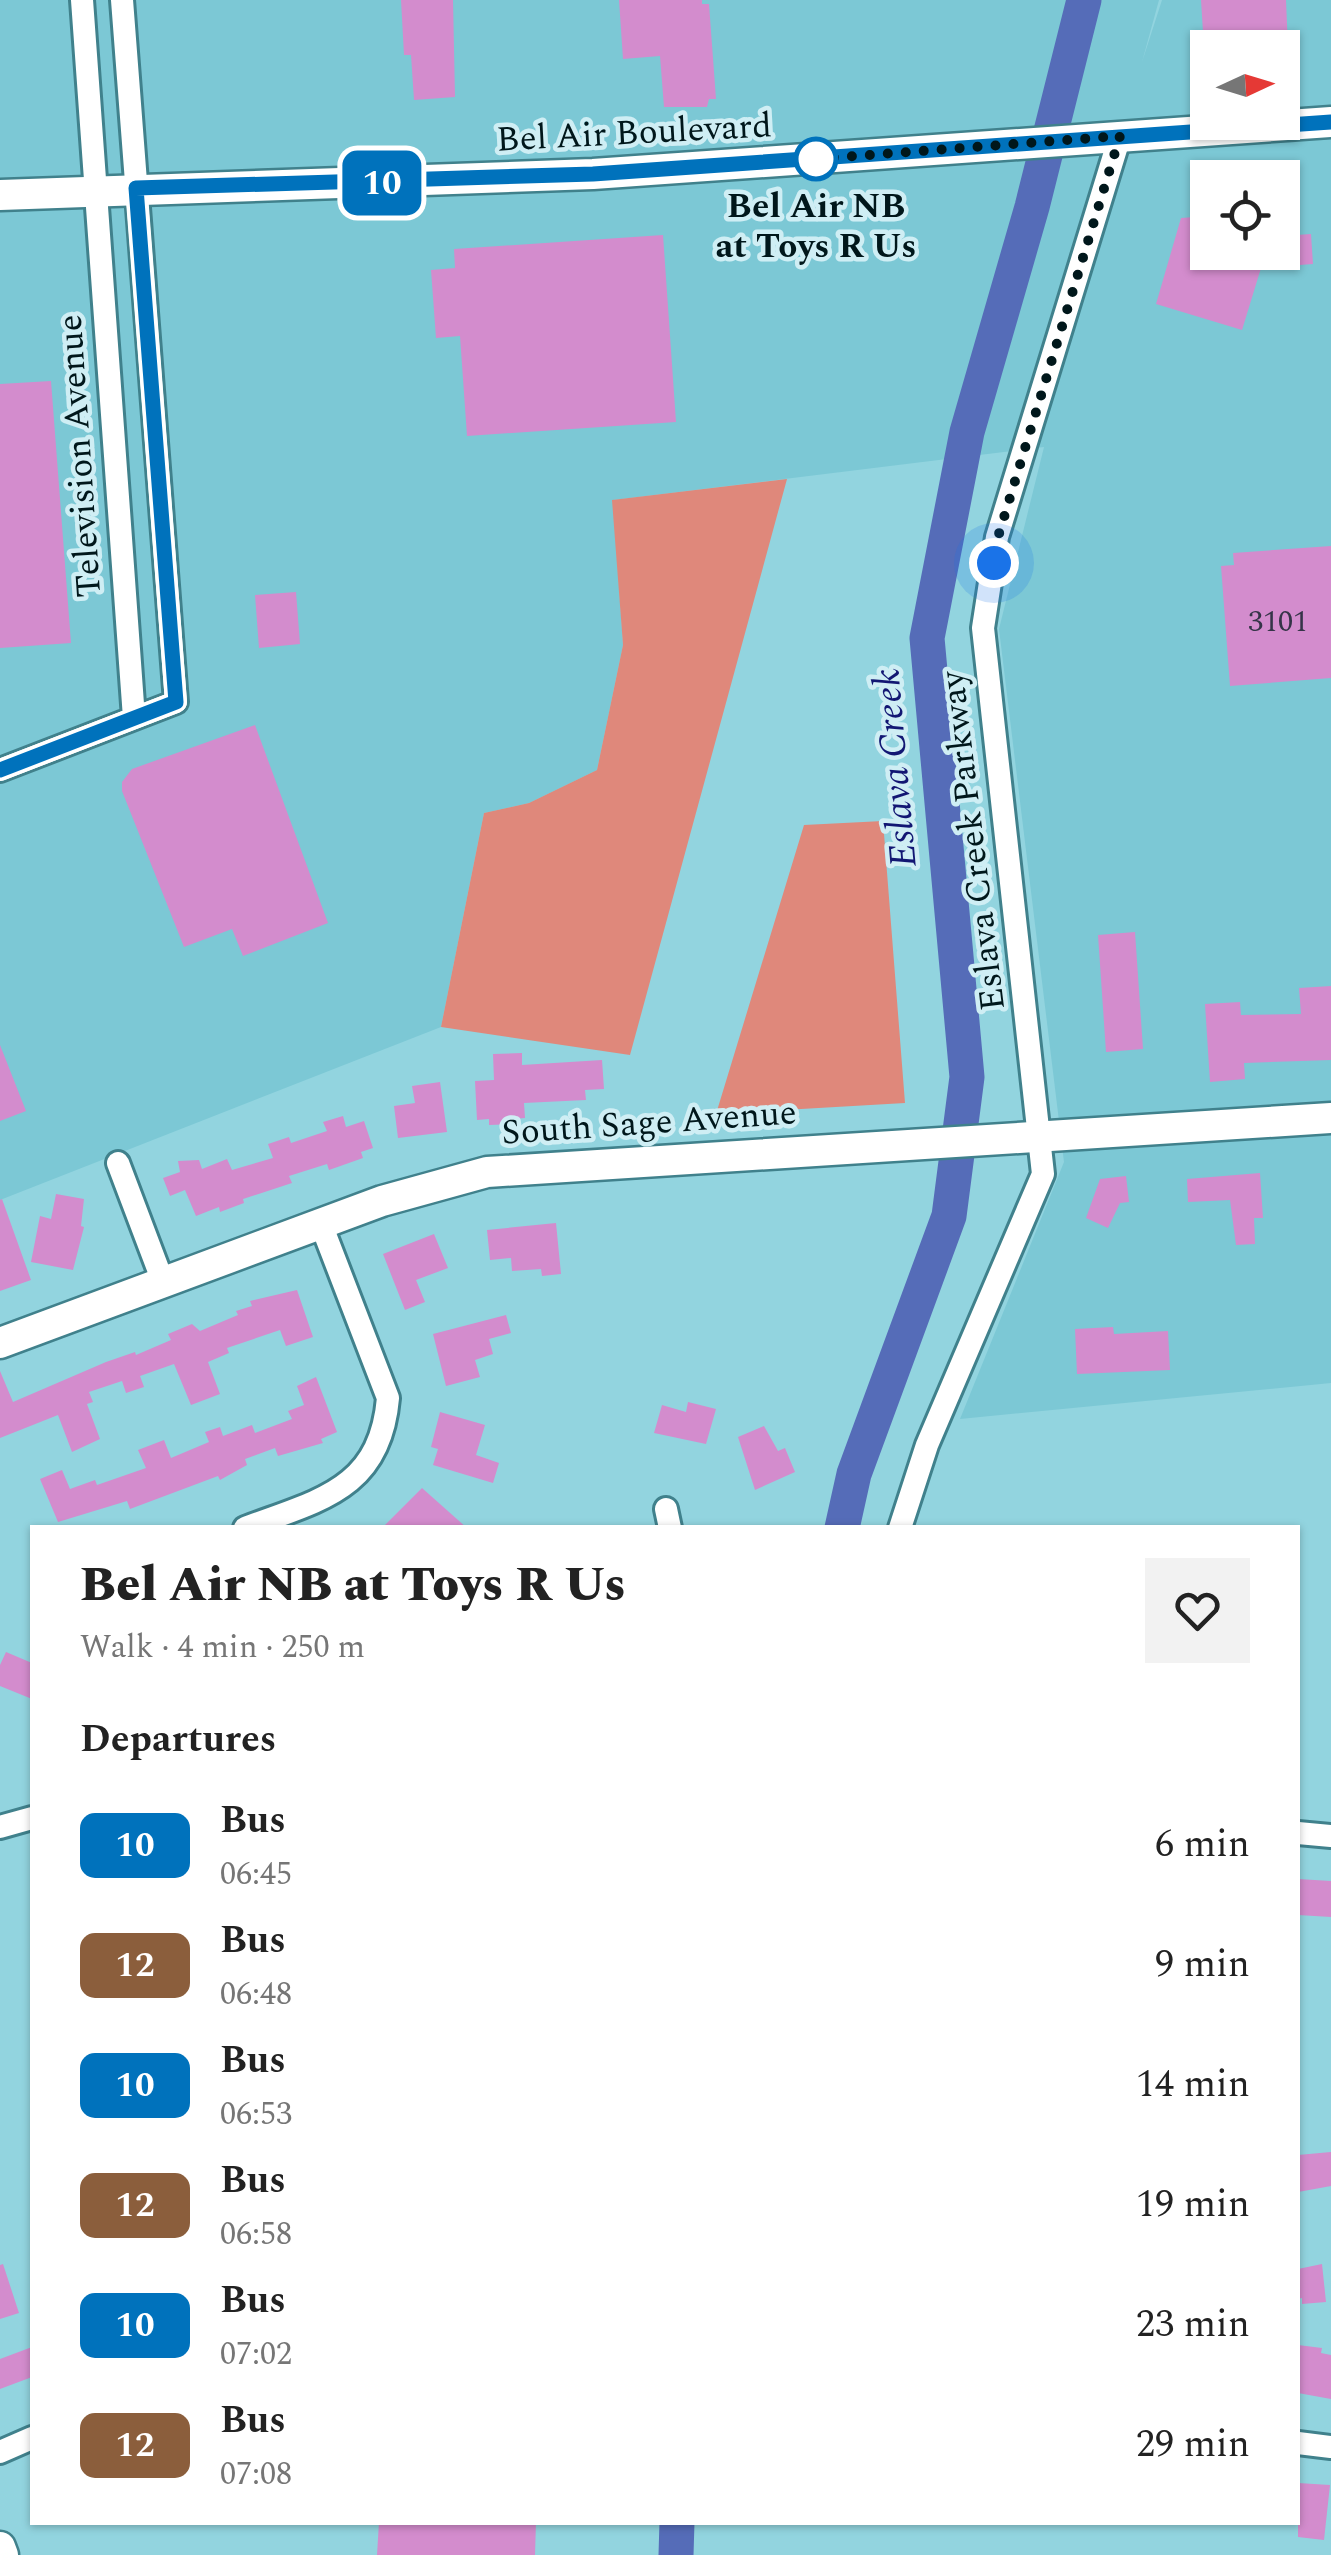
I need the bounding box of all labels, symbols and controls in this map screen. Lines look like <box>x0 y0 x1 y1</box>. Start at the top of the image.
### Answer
north arrow <box>1190 30 1300 140</box>
map controls <box>1190 30 1300 270</box>
street label: Bel Air Boulevard <box>495 99 773 167</box>
marker: Bel Air NB at Toys R Us <box>795 138 837 180</box>
line badge: 10 <box>337 150 427 216</box>
text: 10 <box>362 157 402 210</box>
button: locate <box>1190 160 1300 270</box>
place label: Bel Air NB at Toys R Us <box>715 180 917 273</box>
street label: Television Avenue <box>44 313 116 599</box>
your location <box>969 538 1019 588</box>
house number: 3101 <box>1248 599 1308 645</box>
water label: Eslava Creek <box>858 666 934 870</box>
street label: Eslava Creek Parkway <box>926 667 1020 1014</box>
street label: South Sage Avenue <box>500 1086 798 1160</box>
text: Bel Air NB at Toys R Us <box>80 1549 626 1622</box>
button: heart <box>1145 1558 1250 1663</box>
text: Walk · 4 min · 250 m <box>80 1623 365 1672</box>
text: Departures <box>80 1711 276 1769</box>
text: Bus <box>220 1792 286 1850</box>
text: 6 min <box>1155 1816 1250 1874</box>
text: 10 <box>115 1819 155 1872</box>
text: 06:45 <box>220 1850 292 1899</box>
text: Bus <box>220 1912 286 1970</box>
text: 9 min <box>1155 1936 1250 1994</box>
text: 12 <box>115 1939 155 1992</box>
text: 06:48 <box>220 1970 292 2019</box>
text: Bus <box>220 2032 286 2090</box>
text: 14 min <box>1136 2056 1250 2114</box>
text: 10 <box>115 2059 155 2112</box>
text: 06:53 <box>220 2090 292 2139</box>
text: Bus <box>220 2152 286 2210</box>
text: 19 min <box>1136 2176 1250 2234</box>
text: 12 <box>115 2179 155 2232</box>
text: 06:58 <box>220 2210 292 2259</box>
text: Bus <box>220 2272 286 2330</box>
text: 23 min <box>1136 2296 1250 2354</box>
text: 10 <box>115 2299 155 2352</box>
text: 07:02 <box>220 2330 292 2379</box>
text: Bus <box>220 2392 286 2450</box>
text: 29 min <box>1136 2416 1250 2474</box>
text: 12 <box>115 2419 155 2472</box>
text: 07:08 <box>220 2450 292 2499</box>

